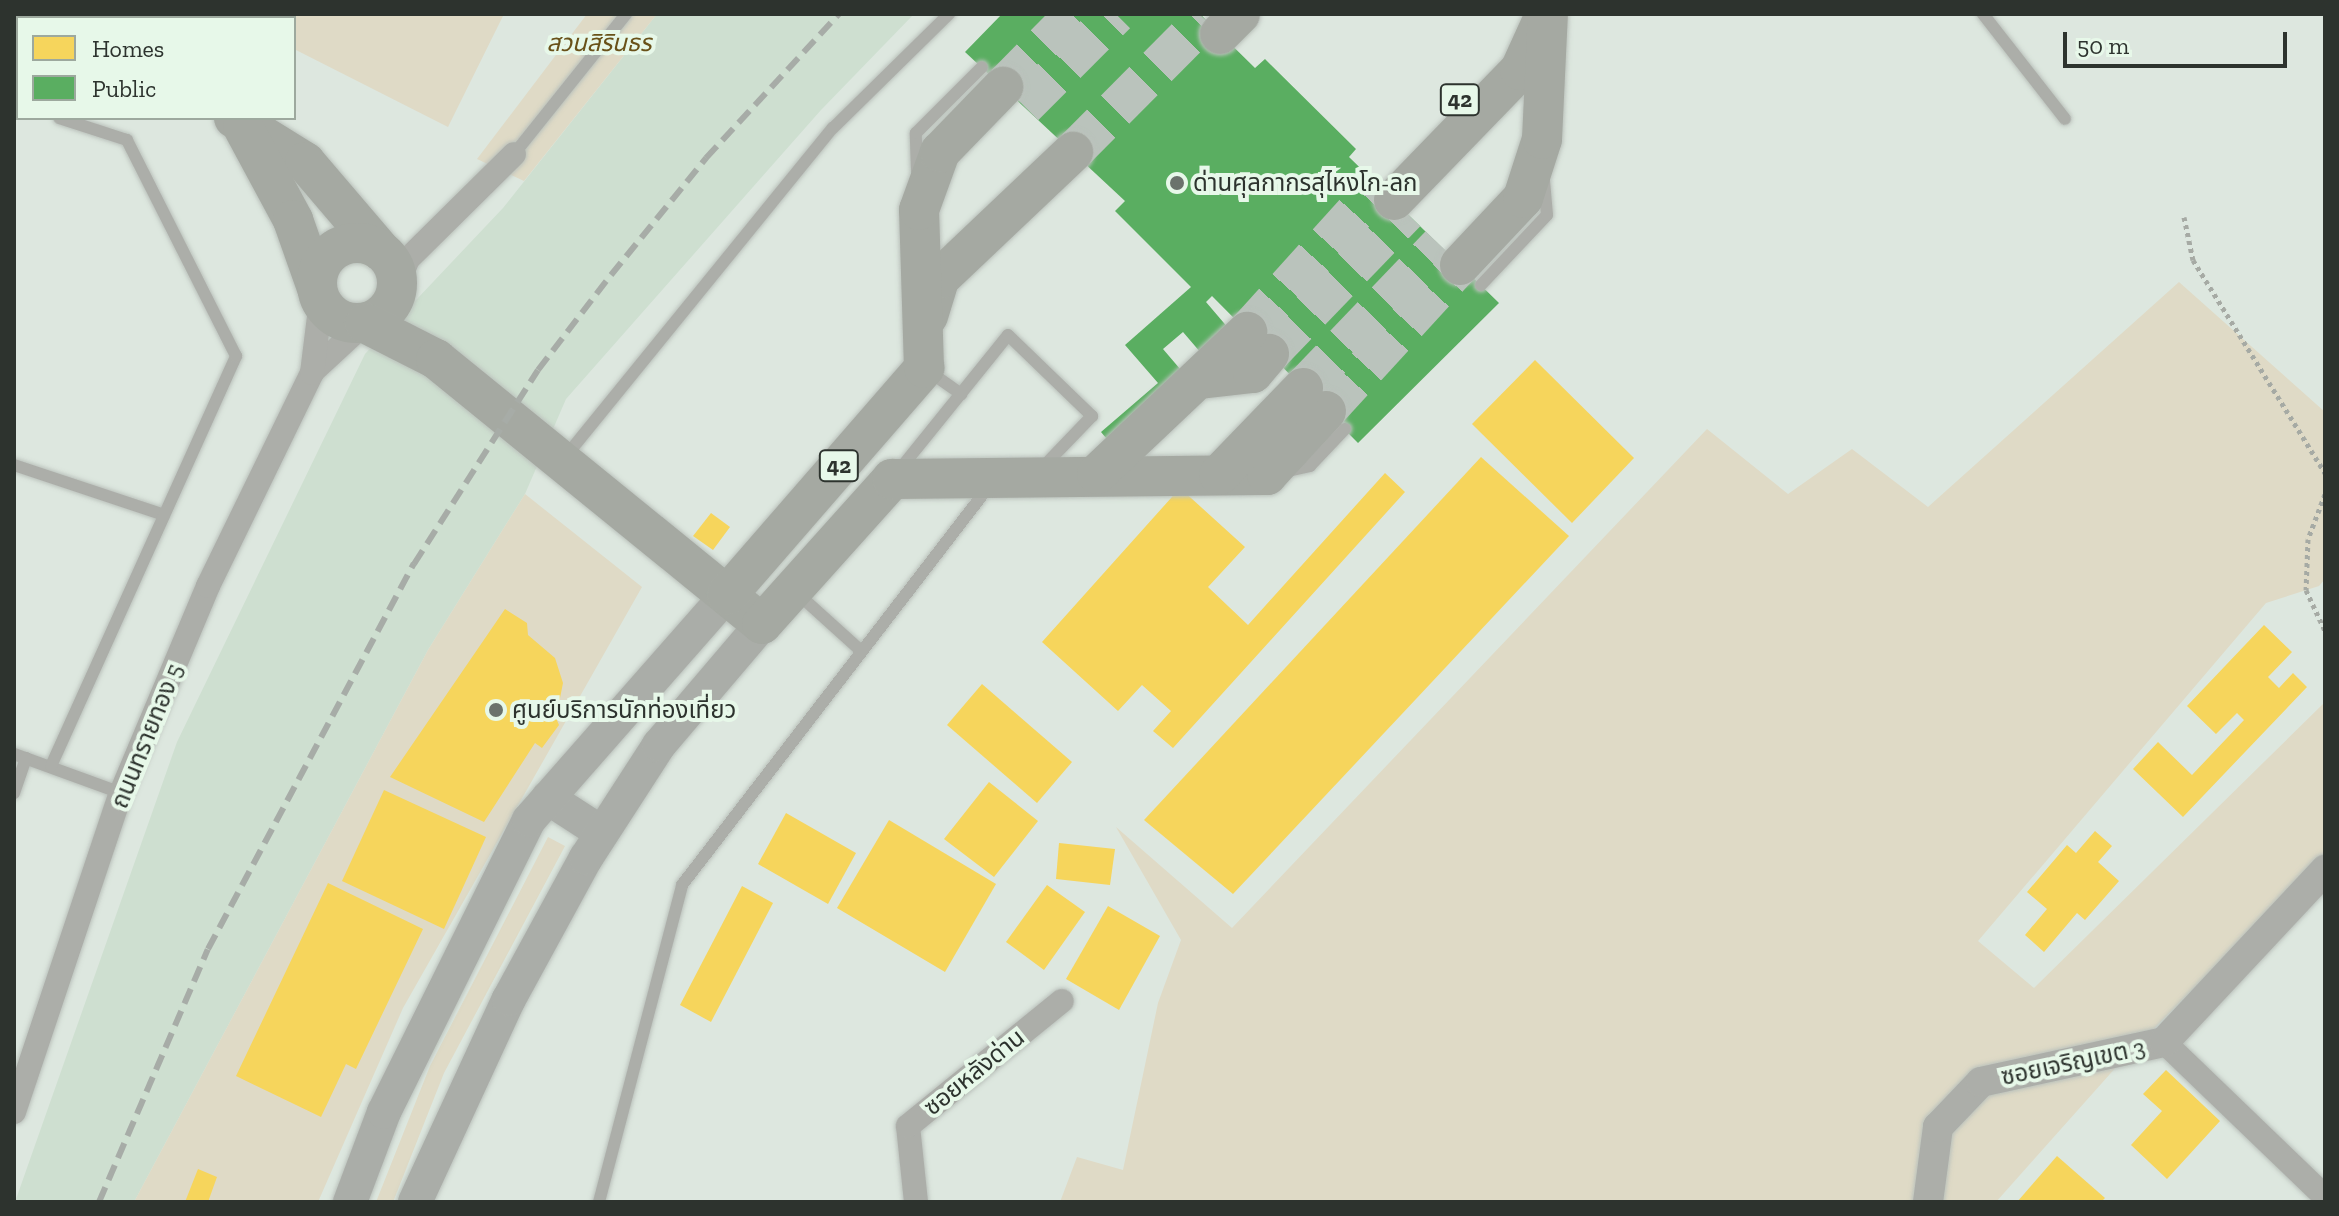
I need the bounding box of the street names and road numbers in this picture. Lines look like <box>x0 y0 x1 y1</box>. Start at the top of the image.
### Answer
road number: 42 <box>1438 82 1482 118</box>
road number: 42 <box>817 448 861 484</box>
street label: ถนนทรายทอง 5 <box>105 660 189 812</box>
street label: ซอยหลังด่าน <box>918 1023 1030 1121</box>
street label: ซอยเจริญเขต 3 <box>1998 1033 2148 1091</box>

